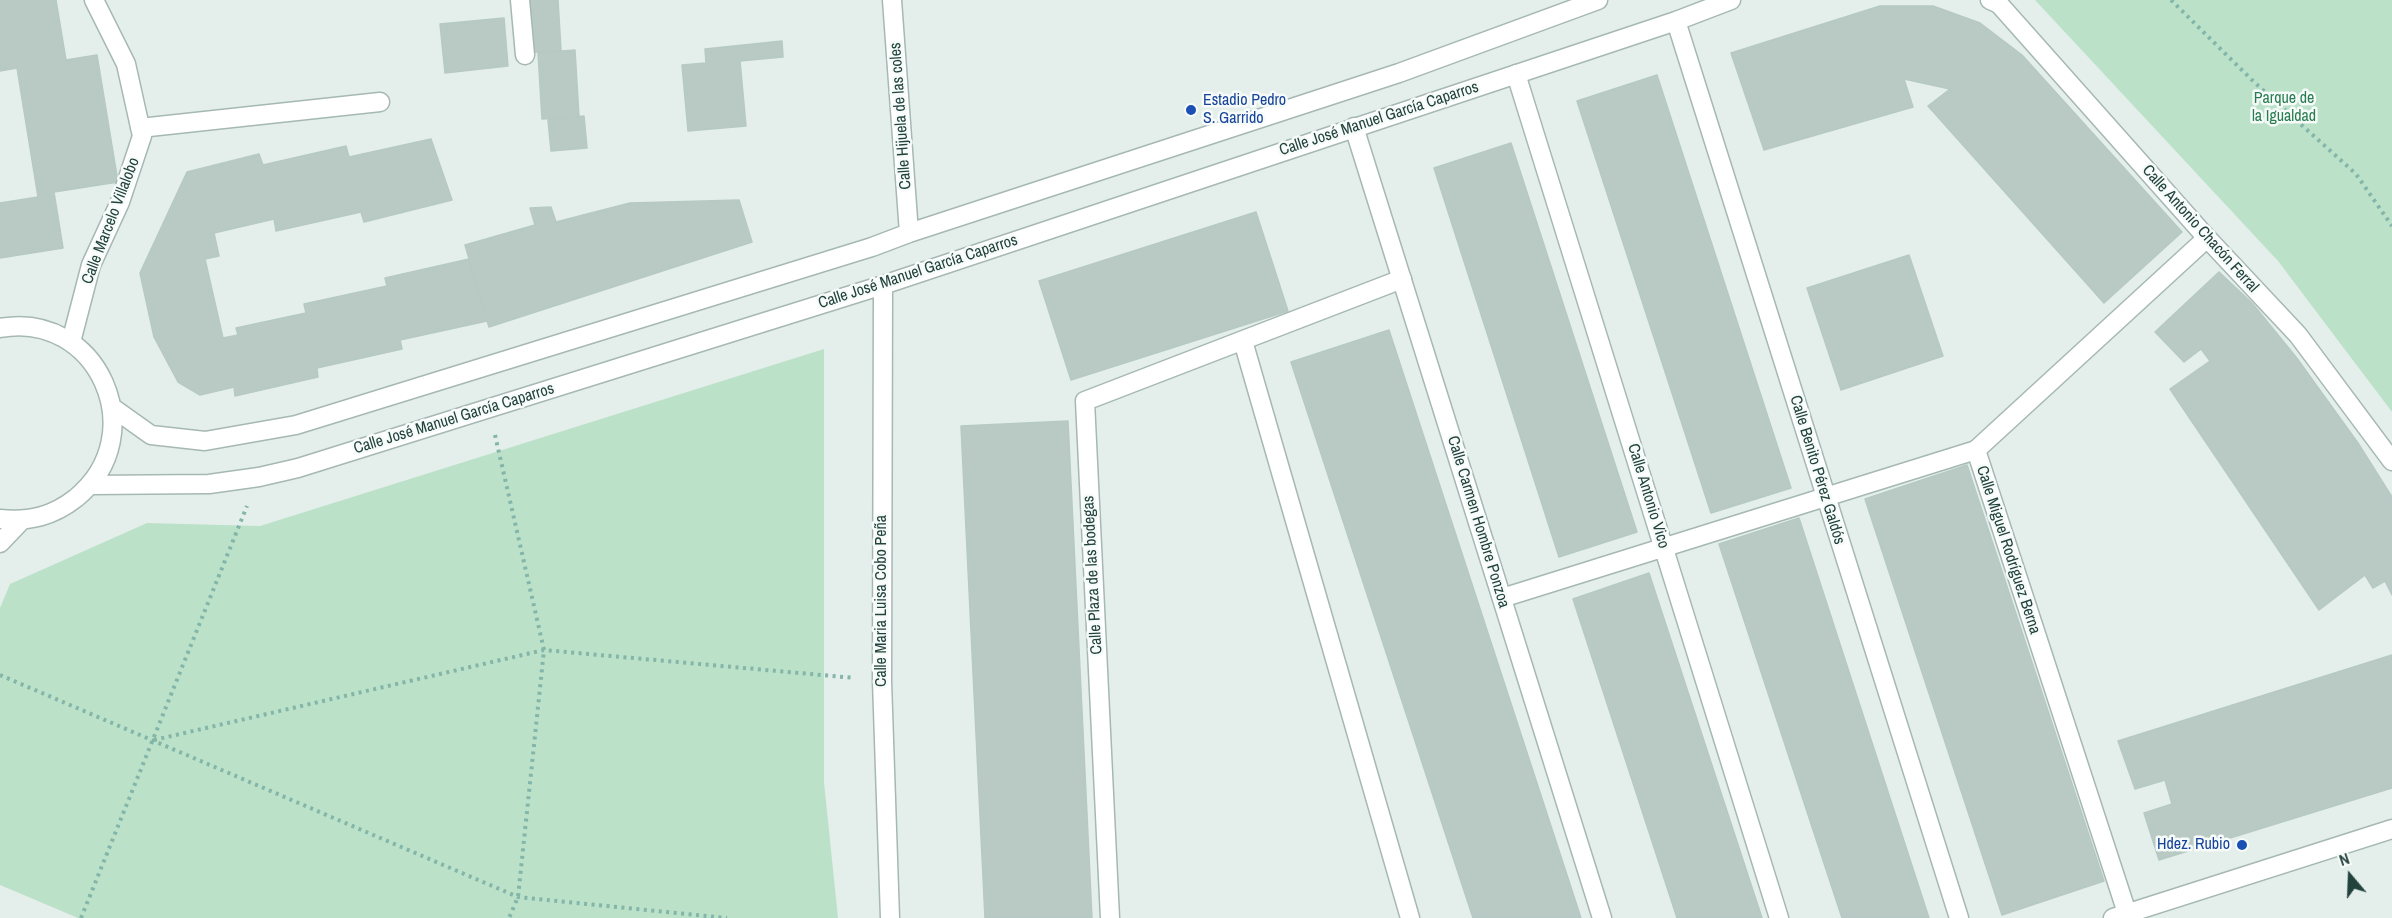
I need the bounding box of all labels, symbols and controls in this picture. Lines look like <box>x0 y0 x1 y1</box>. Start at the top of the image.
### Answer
street label: Calle Hijuela de las coles <box>886 42 916 190</box>
street label: Calle José Manuel García Caparros <box>1277 78 1481 160</box>
park label: Parque de la Igualdad <box>2252 89 2316 127</box>
place label: Estadio Pedro S. Garrido <box>1203 91 1286 129</box>
marker: Estadio Pedro S. Garrido <box>1184 103 1198 117</box>
street label: Calle Marcelo Villalobo <box>78 155 144 287</box>
street label: Calle Antonio Chacón Ferral <box>2138 161 2262 297</box>
street label: Calle José Manuel García Caparros <box>816 231 1020 313</box>
street label: Calle José Manuel García Caparros <box>351 379 557 459</box>
street label: Calle Benito Pérez Galdós <box>1785 393 1849 547</box>
street label: Calle Carmen Hombre Ponzoa <box>1443 434 1513 610</box>
street label: Calle Antonio Vico <box>1623 441 1673 551</box>
street label: Calle Miguel Rodríguez Berna <box>1972 463 2044 637</box>
street label: Calle Plaza de las bodegas <box>1079 495 1107 655</box>
street label: Calle Maria Luisa Cobo Peña <box>872 515 892 687</box>
place label: Hdez. Rubio <box>2157 835 2230 855</box>
marker: Hdez. Rubio <box>2235 838 2249 852</box>
north arrow <box>2320 846 2380 906</box>
text: N <box>2336 847 2352 871</box>

